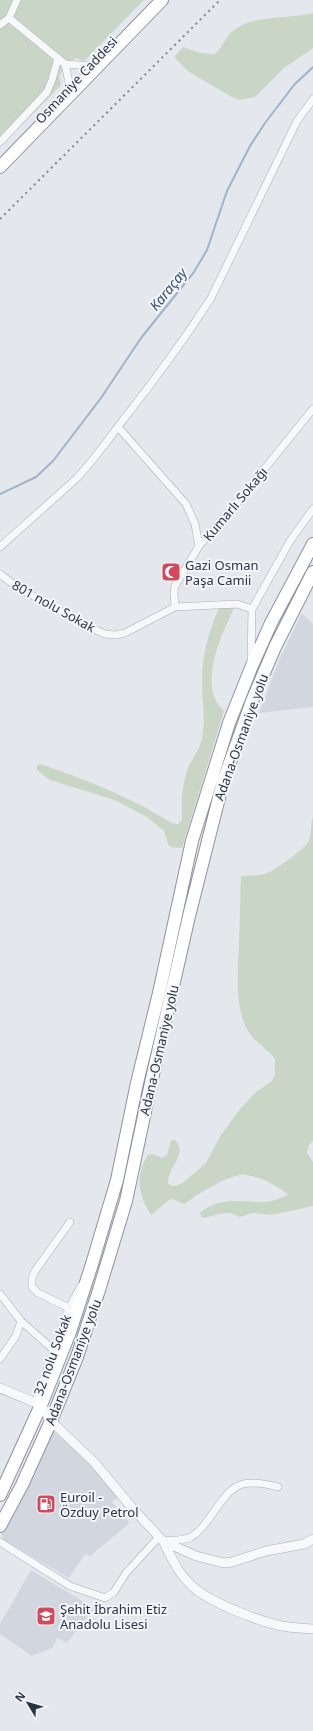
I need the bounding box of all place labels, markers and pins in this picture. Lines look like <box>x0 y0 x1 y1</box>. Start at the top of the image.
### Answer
place label: Gazi Osman Paşa Camii <box>185 556 258 589</box>
mosque icon: Gazi Osman Paşa Camii <box>160 561 182 583</box>
place label: Euroil - Özduy Petrol <box>60 1488 139 1521</box>
fuel station icon: Euroil - Özduy Petrol <box>35 1493 57 1515</box>
place label: Şehit İbrahim Etiz Anadolu Lisesi <box>60 1600 167 1633</box>
school or university icon: Şehit İbrahim Etiz Anadolu Lisesi <box>35 1605 57 1627</box>

